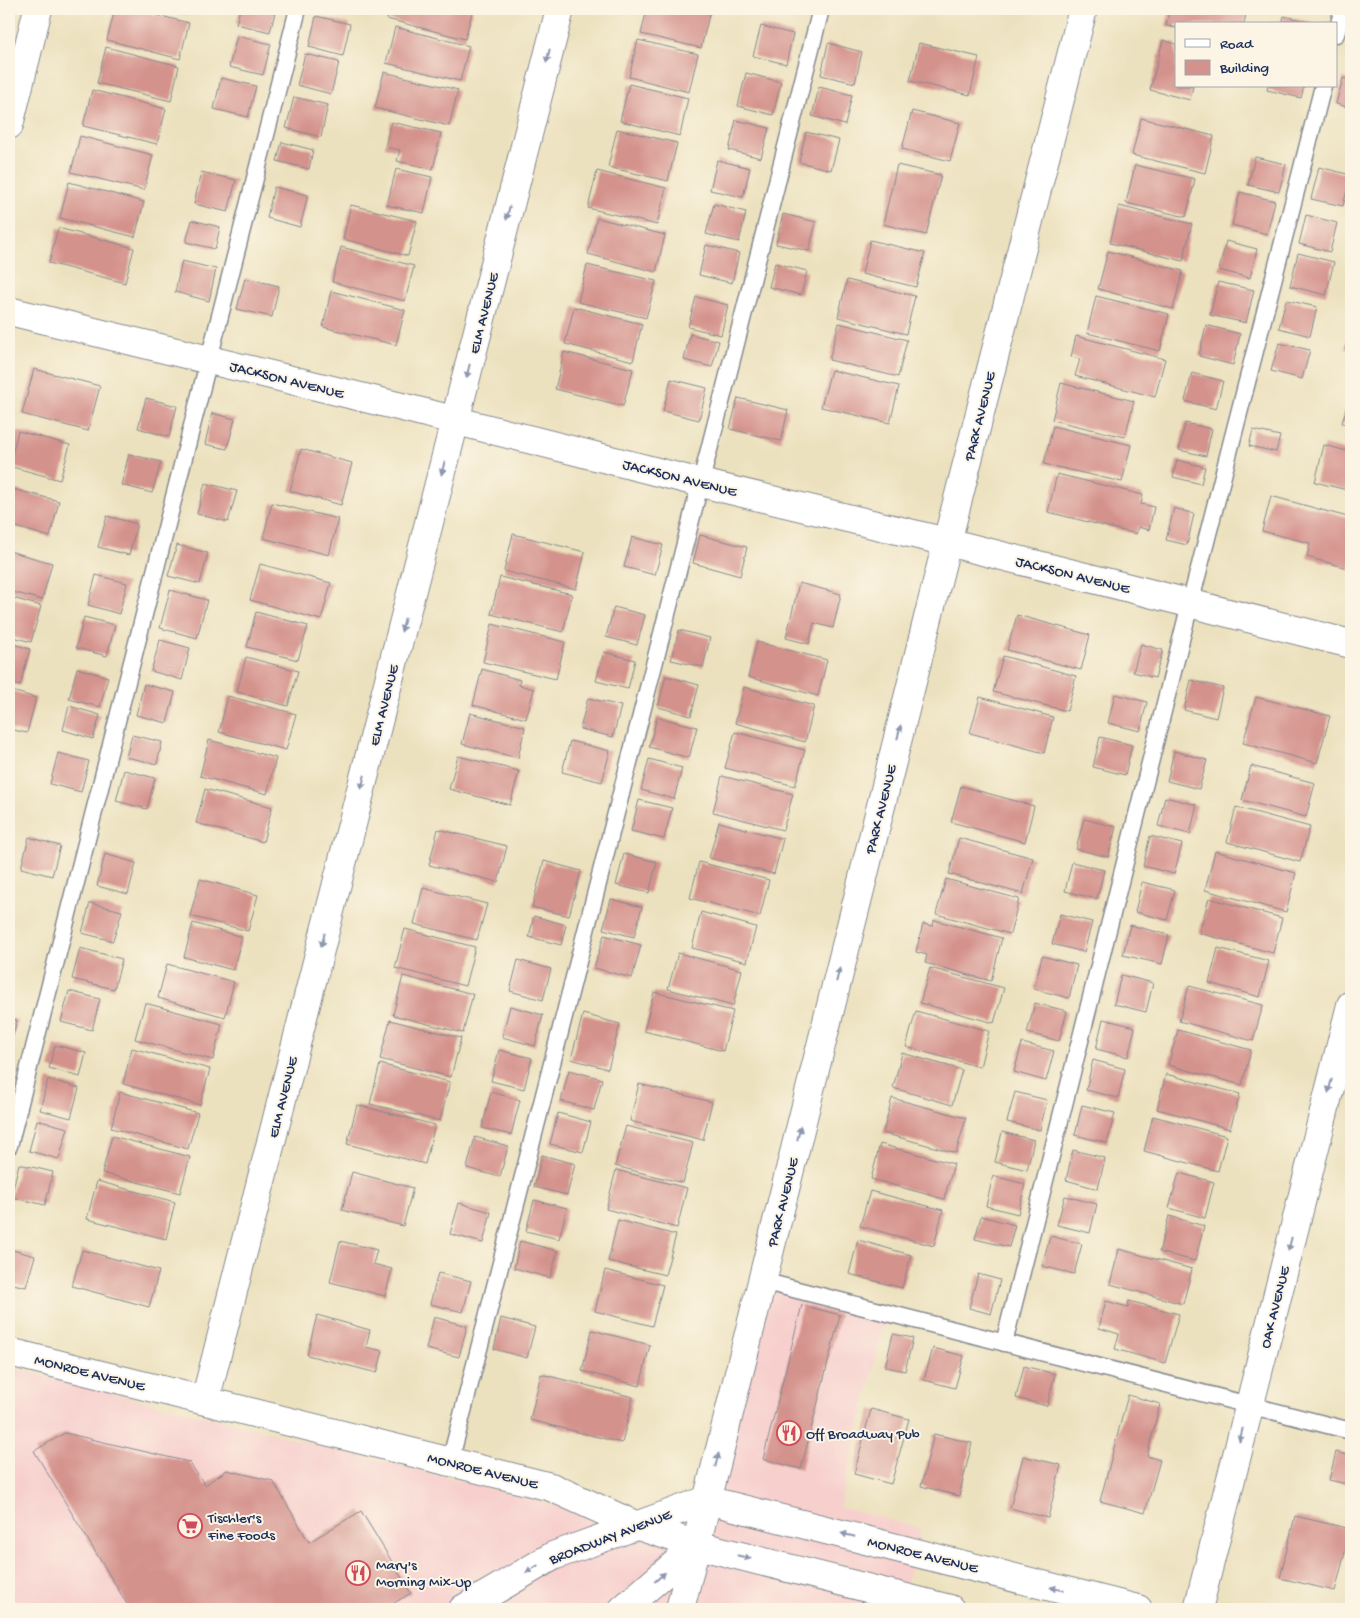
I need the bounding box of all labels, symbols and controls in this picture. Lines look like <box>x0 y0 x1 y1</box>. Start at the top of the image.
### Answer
legend <box>1175 22 1338 88</box>
text: Road <box>1220 36 1254 54</box>
one-way arrow <box>544 49 552 64</box>
text: Building <box>1219 60 1269 78</box>
one-way arrow <box>504 206 512 221</box>
street label: ELM AVENUE <box>466 270 504 356</box>
street label: JACKSON AVENUE <box>228 358 346 404</box>
one-way arrow <box>464 363 472 378</box>
street label: PARK AVENUE <box>961 369 1001 464</box>
street label: JACKSON AVENUE <box>621 456 739 502</box>
one-way arrow <box>439 460 447 475</box>
street label: JACKSON AVENUE <box>1014 553 1132 599</box>
one-way arrow <box>399 617 407 633</box>
street label: ELM AVENUE <box>366 662 404 748</box>
one-way arrow <box>895 725 903 740</box>
street label: PARK AVENUE <box>862 762 902 857</box>
one-way arrow <box>359 775 367 790</box>
one-way arrow <box>318 932 326 947</box>
one-way arrow <box>835 968 843 983</box>
street label: ELM AVENUE <box>265 1054 303 1140</box>
one-way arrow <box>1326 1079 1334 1094</box>
one-way arrow <box>795 1125 803 1140</box>
street label: PARK AVENUE <box>764 1155 804 1250</box>
one-way arrow <box>1286 1236 1294 1251</box>
street label: OAK AVENUE <box>1257 1264 1295 1350</box>
street label: MONROE AVENUE <box>32 1351 147 1397</box>
restaurant icon: Off Broadway Pub <box>776 1420 802 1446</box>
place label: Off Broadway Pub <box>806 1426 920 1444</box>
one-way arrow <box>1237 1427 1245 1442</box>
street label: MONROE AVENUE <box>425 1449 540 1495</box>
one-way arrow <box>713 1453 721 1468</box>
street label: BROADWAY AVENUE <box>546 1506 675 1570</box>
place label: Tischler's Fine Foods <box>207 1510 275 1545</box>
supermarket icon: Tischler's Fine Foods <box>177 1513 203 1539</box>
one-way arrow <box>841 1531 856 1539</box>
street label: MONROE AVENUE <box>865 1533 980 1579</box>
one-way arrow <box>737 1553 752 1561</box>
place label: Mary's Morning Mix-Up <box>376 1557 472 1592</box>
restaurant icon: Mary's Morning Mix-Up <box>345 1560 371 1586</box>
one-way arrow <box>525 1564 539 1573</box>
one-way arrow <box>653 1572 666 1583</box>
one-way arrow <box>1049 1584 1064 1592</box>

